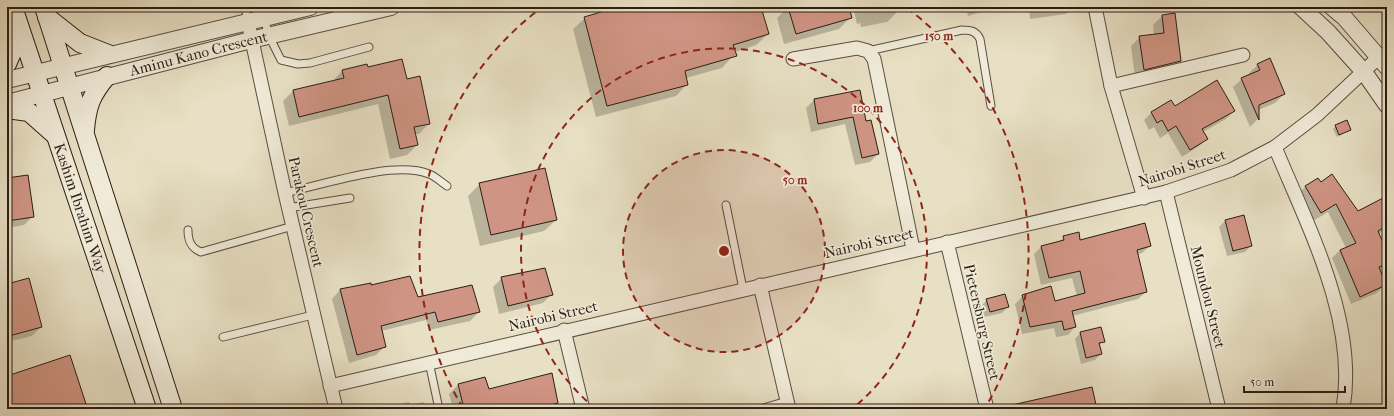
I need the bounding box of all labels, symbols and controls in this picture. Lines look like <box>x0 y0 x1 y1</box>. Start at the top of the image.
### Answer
street label: Aminu Kano Crescent <box>127 27 270 80</box>
text: 150 m <box>925 29 954 43</box>
text: 100 m <box>853 101 884 115</box>
street label: Kashim Ibrahim Way <box>50 141 110 276</box>
street label: Nairobi Street <box>1136 145 1229 191</box>
street label: Parakou Crescent <box>285 155 328 270</box>
text: 50 m <box>783 173 808 187</box>
street label: Nairobi Street <box>823 224 916 262</box>
centre of rings <box>717 244 731 258</box>
street label: Moundou Street <box>1187 244 1230 351</box>
street label: Pietersburg Street <box>960 262 1004 383</box>
street label: Nairobi Street <box>507 297 600 335</box>
scale bar <box>1244 368 1345 394</box>
text: 50 m <box>1250 375 1274 389</box>

